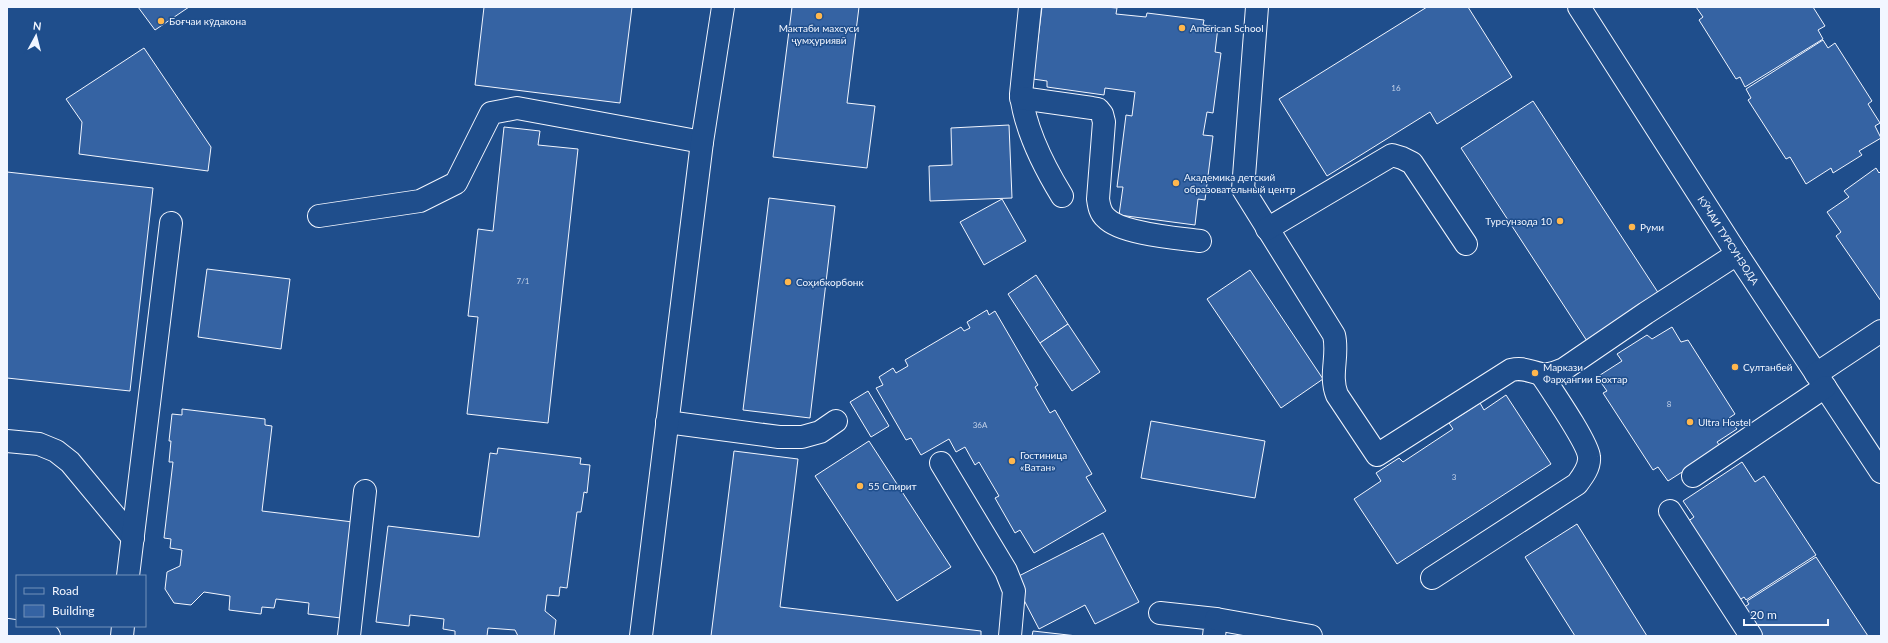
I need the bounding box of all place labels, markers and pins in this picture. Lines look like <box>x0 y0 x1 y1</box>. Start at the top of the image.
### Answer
marker: Мактаби махсуси ҷумҳуриявӣ <box>814 11 824 21</box>
place label: Боғчаи кӯдакона <box>169 15 246 27</box>
marker: Боғчаи кӯдакона <box>156 16 166 26</box>
place label: Мактаби махсуси ҷумҳуриявӣ <box>779 22 860 46</box>
place label: American School <box>1190 22 1264 34</box>
marker: American School <box>1177 23 1187 33</box>
place label: Академика детский образовательный центр <box>1184 171 1296 195</box>
marker: Академика детский образовательный центр <box>1171 178 1181 188</box>
place label: Турсунзода 10 <box>1485 215 1552 227</box>
marker: Турсунзода 10 <box>1555 216 1565 226</box>
place label: Руми <box>1640 221 1664 233</box>
marker: Руми <box>1627 222 1637 232</box>
place label: Соҳибкорбонк <box>796 276 864 288</box>
marker: Соҳибкорбонк <box>783 277 793 287</box>
place label: Маркази Фарҳангии Бохтар <box>1543 361 1628 385</box>
place label: Султанбей <box>1743 361 1793 373</box>
marker: Султанбей <box>1730 362 1740 372</box>
marker: Маркази Фарҳангии Бохтар <box>1530 368 1540 378</box>
place label: Ultra Hostel <box>1698 416 1751 428</box>
marker: Ultra Hostel <box>1685 417 1695 427</box>
place label: Гостиница «Ватан» <box>1020 449 1067 473</box>
marker: Гостиница «Ватан» <box>1007 456 1017 466</box>
place label: 55 Спирит <box>868 480 917 492</box>
marker: 55 Спирит <box>855 481 865 491</box>

